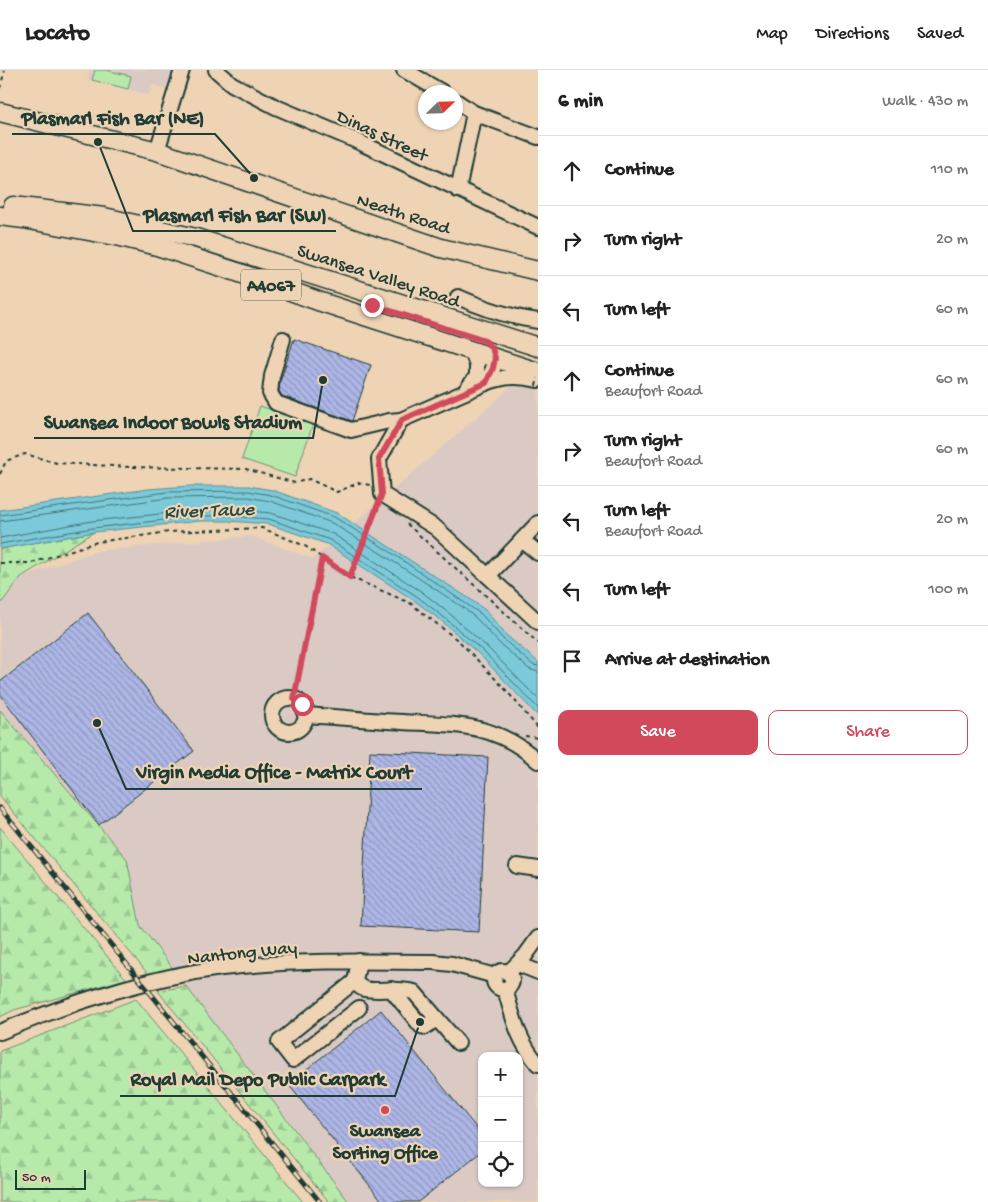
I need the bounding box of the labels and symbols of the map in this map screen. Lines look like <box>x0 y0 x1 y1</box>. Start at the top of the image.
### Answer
north arrow <box>418 85 463 130</box>
callout: Plasmarl Fish Bar (NE) <box>12 99 215 134</box>
street label: Dinas Street <box>330 105 433 169</box>
text: Plasmarl Fish Bar (NE) <box>21 109 204 132</box>
street label: Neath Road <box>353 189 454 242</box>
callout: Plasmarl Fish Bar (SW) <box>133 196 336 231</box>
text: Plasmarl Fish Bar (SW) <box>142 206 327 229</box>
street label: Swansea Valley Road <box>294 240 464 315</box>
road number: A4067 <box>241 270 301 300</box>
route end <box>361 294 384 317</box>
callout: Swansea Indoor Bowls Stadium <box>34 403 313 438</box>
text: Swansea Indoor Bowls Stadium <box>44 413 303 436</box>
water label: River Tawe <box>164 499 255 526</box>
route start <box>291 693 314 716</box>
callout: Virgin Media Office - Matrix Court <box>126 754 422 789</box>
text: Virgin Media Office - Matrix Court <box>135 762 414 786</box>
street label: Nantong Way <box>186 937 299 972</box>
callout: Royal Mail Depo Public Carpark <box>120 1061 395 1096</box>
text: Royal Mail Depo Public Carpark <box>130 1070 388 1093</box>
marker: Swansea Sorting Office <box>379 1104 391 1116</box>
place label: Swansea Sorting Office <box>332 1121 439 1166</box>
scale bar <box>15 1167 86 1190</box>

